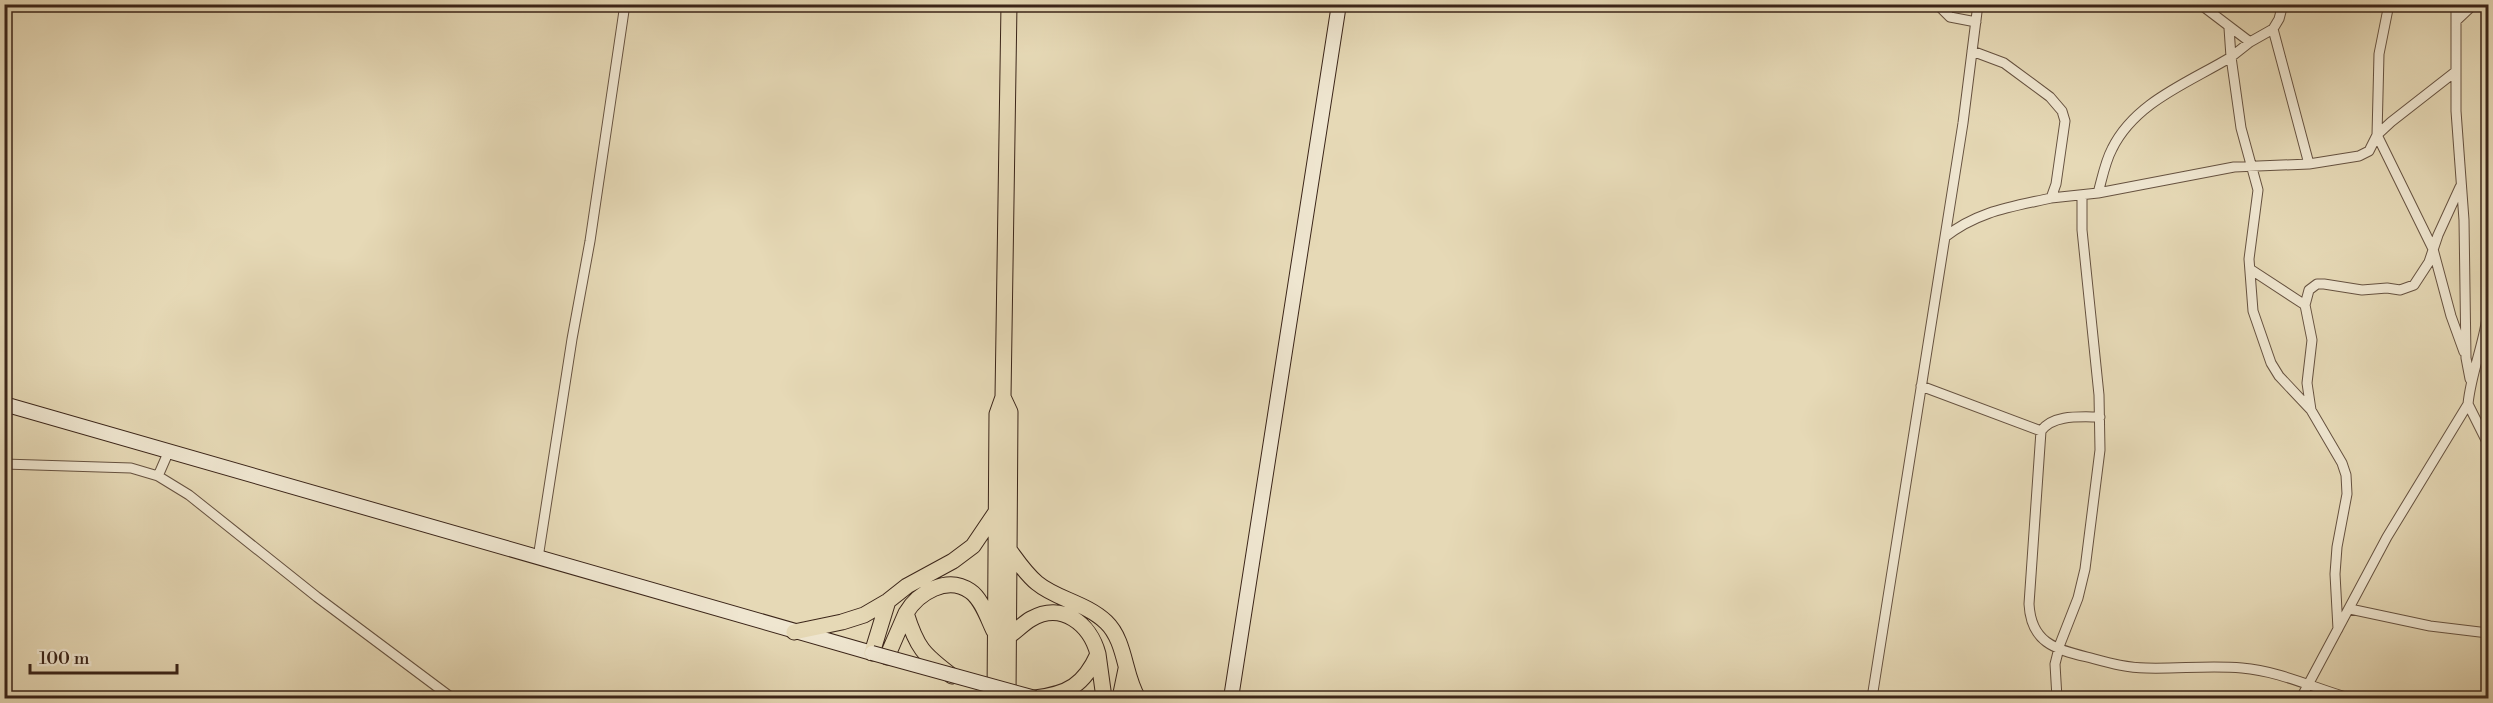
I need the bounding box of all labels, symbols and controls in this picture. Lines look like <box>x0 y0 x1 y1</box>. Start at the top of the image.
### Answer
scale bar <box>30 637 177 675</box>
text: 100 m <box>39 647 90 670</box>

